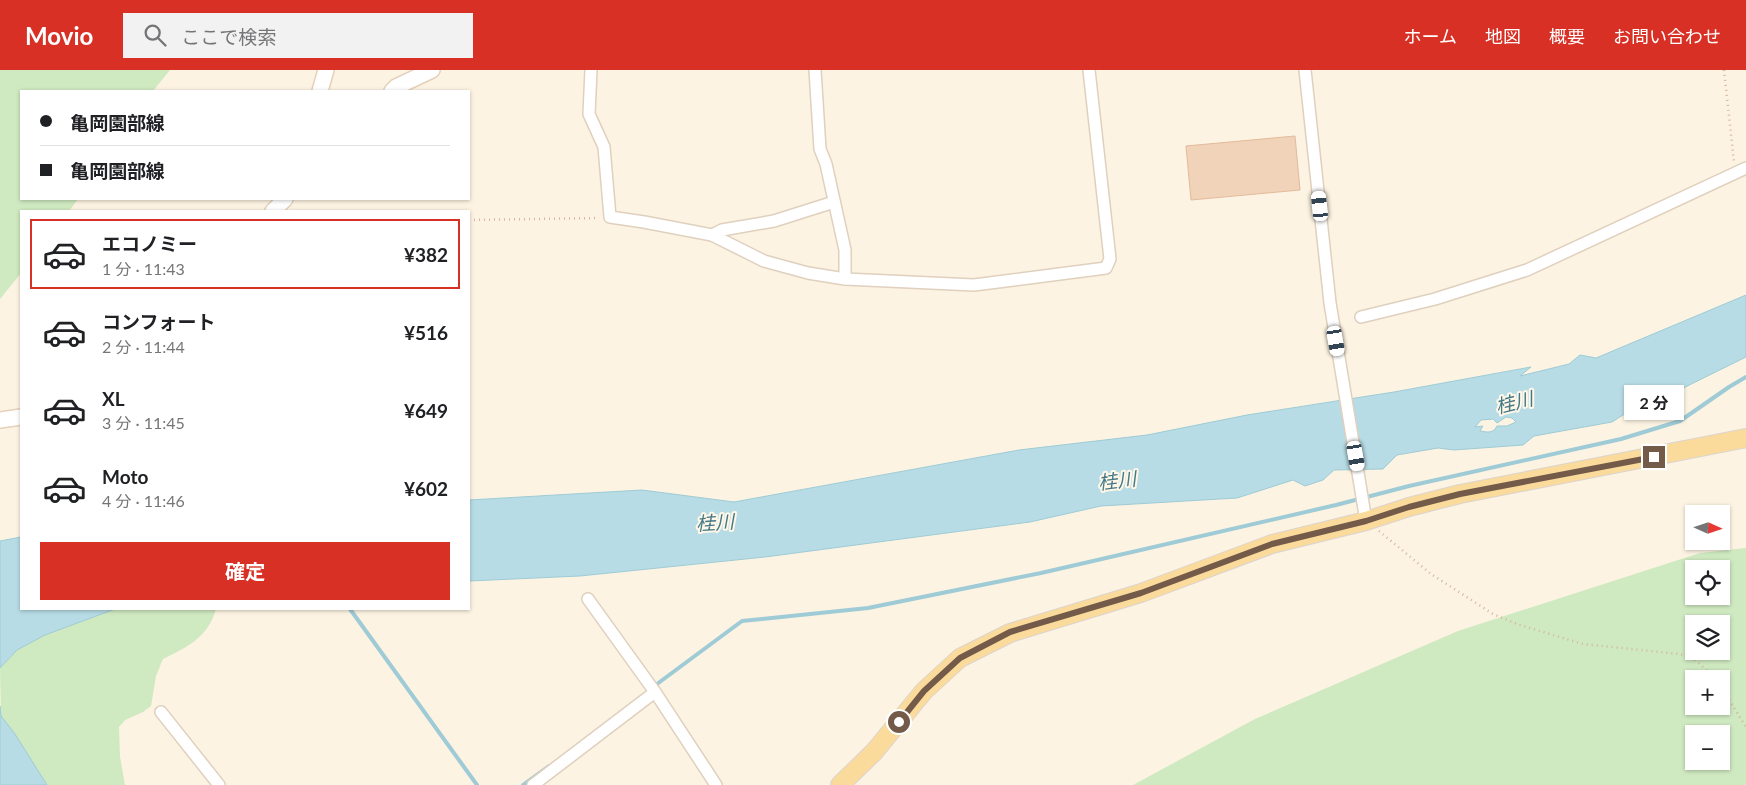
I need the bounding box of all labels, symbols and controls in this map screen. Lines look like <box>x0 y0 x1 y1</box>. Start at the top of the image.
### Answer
search box <box>123 13 473 58</box>
text: Movio <box>25 21 93 50</box>
icon: search <box>141 21 169 49</box>
text: ここで検索 <box>181 25 276 48</box>
text: ホーム <box>1404 25 1457 47</box>
text: 地図 <box>1485 25 1521 47</box>
text: 概要 <box>1549 25 1585 47</box>
text: お問い合わせ <box>1613 25 1721 47</box>
text: 亀岡園部線 <box>70 111 165 134</box>
text: 亀岡園部線 <box>70 159 165 182</box>
car <box>1310 190 1329 222</box>
icon: car <box>42 232 87 277</box>
text: エコノミー <box>102 232 197 255</box>
text: ¥382 <box>404 243 448 266</box>
text: 1 分 · 11:43 <box>102 259 185 278</box>
icon: car <box>42 310 87 355</box>
text: コンフォート <box>102 310 215 333</box>
text: ¥516 <box>404 321 448 344</box>
car <box>1326 325 1345 357</box>
text: 2 分 · 11:44 <box>102 337 185 356</box>
callout: 2 分 <box>1624 384 1684 420</box>
water label: 桂川 <box>1493 386 1537 418</box>
text: XL <box>102 387 125 410</box>
icon: car <box>42 388 87 433</box>
text: 2 分 <box>1639 393 1669 412</box>
text: ¥649 <box>404 399 448 422</box>
text: 3 分 · 11:45 <box>102 413 185 432</box>
car <box>1346 440 1365 472</box>
route end <box>1643 446 1665 468</box>
text: Moto <box>102 465 148 488</box>
icon: car <box>42 466 87 511</box>
water label: 桂川 <box>1097 466 1139 494</box>
text: ¥602 <box>404 477 448 500</box>
text: 4 分 · 11:46 <box>102 491 185 510</box>
north arrow <box>1685 505 1730 550</box>
map controls <box>1685 505 1730 770</box>
water label: 桂川 <box>695 509 737 535</box>
button: 確定 <box>40 542 450 600</box>
button: locate <box>1685 560 1730 605</box>
button: layers <box>1685 615 1730 660</box>
button: + <box>1685 670 1730 715</box>
route start <box>888 711 910 733</box>
button: − <box>1685 725 1730 770</box>

